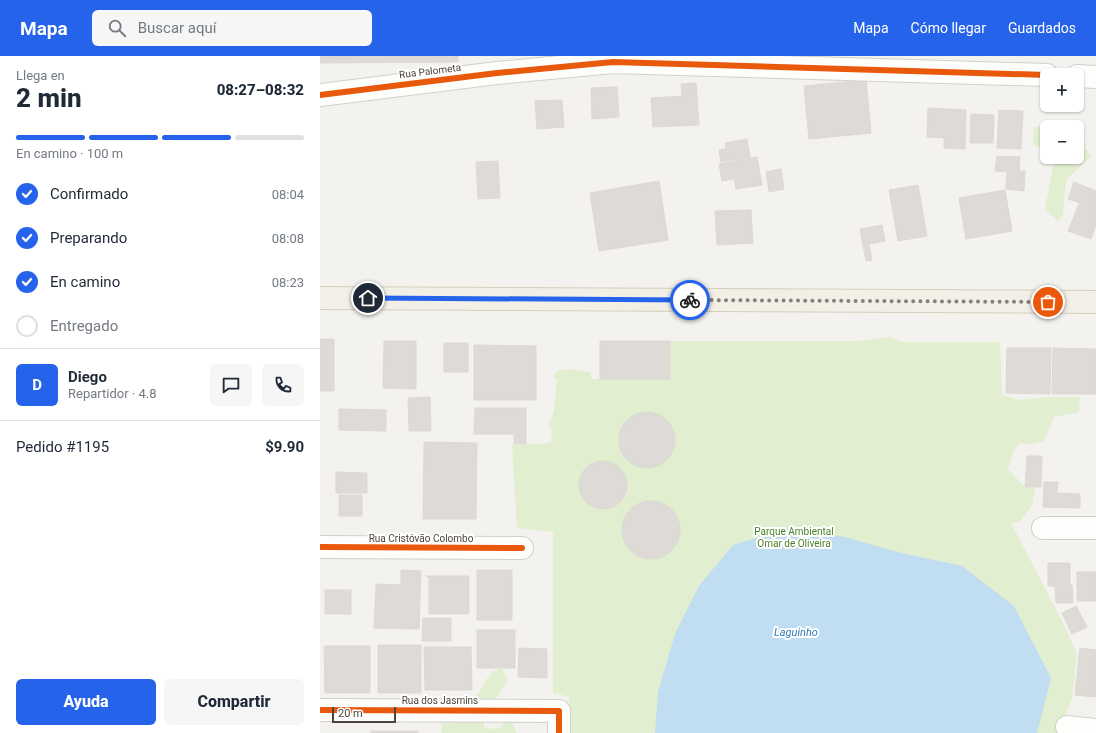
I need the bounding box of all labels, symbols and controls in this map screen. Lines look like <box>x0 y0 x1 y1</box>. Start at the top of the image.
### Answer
search box <box>92 10 372 46</box>
text: Mapa <box>20 17 68 40</box>
icon: search <box>106 17 128 39</box>
text: Buscar aquí <box>138 19 217 37</box>
text: Mapa <box>853 20 889 36</box>
text: Cómo llegar <box>911 20 986 36</box>
text: Guardados <box>1008 20 1076 36</box>
street label: Rua Palometa <box>398 62 462 80</box>
text: Llega en <box>16 68 65 83</box>
map controls <box>1040 68 1084 164</box>
button: + <box>1040 68 1084 112</box>
text: 08:27–08:32 <box>217 81 304 99</box>
text: 2 min <box>16 83 82 113</box>
button: − <box>1040 120 1084 164</box>
text: En camino · 100 m <box>16 146 123 161</box>
icon: check <box>16 183 38 205</box>
text: Confirmado <box>50 185 128 203</box>
text: 08:04 <box>272 187 304 202</box>
icon: check <box>16 227 38 249</box>
text: Preparando <box>50 229 127 247</box>
text: 08:08 <box>272 231 304 246</box>
icon: check <box>16 271 38 293</box>
text: En camino <box>50 273 120 291</box>
text: 08:23 <box>272 275 304 290</box>
courier <box>670 280 710 320</box>
pin <box>351 281 385 315</box>
pin <box>1031 285 1065 319</box>
icon: home <box>357 287 379 309</box>
icon: bike <box>679 289 701 311</box>
icon: bag <box>1037 291 1059 313</box>
text: Entregado <box>50 317 118 335</box>
button: chat <box>210 364 252 406</box>
button: phone <box>262 364 304 406</box>
text: Diego <box>68 368 107 386</box>
text: D <box>32 376 42 394</box>
text: Repartidor · 4.8 <box>68 386 156 401</box>
text: Pedido #1195 <box>16 438 109 456</box>
text: $9.90 <box>265 438 304 456</box>
park label: Parque Ambiental Omar de Oliveira <box>754 526 834 549</box>
street label: Rua Cristóvão Colombo <box>369 533 474 544</box>
water label: Laguinho <box>774 626 818 639</box>
button: Ayuda <box>16 679 156 725</box>
button: Compartir <box>164 679 304 725</box>
street label: Rua dos Jasmins <box>402 695 478 706</box>
scale bar <box>332 705 396 724</box>
text: 20 m <box>338 707 363 720</box>

